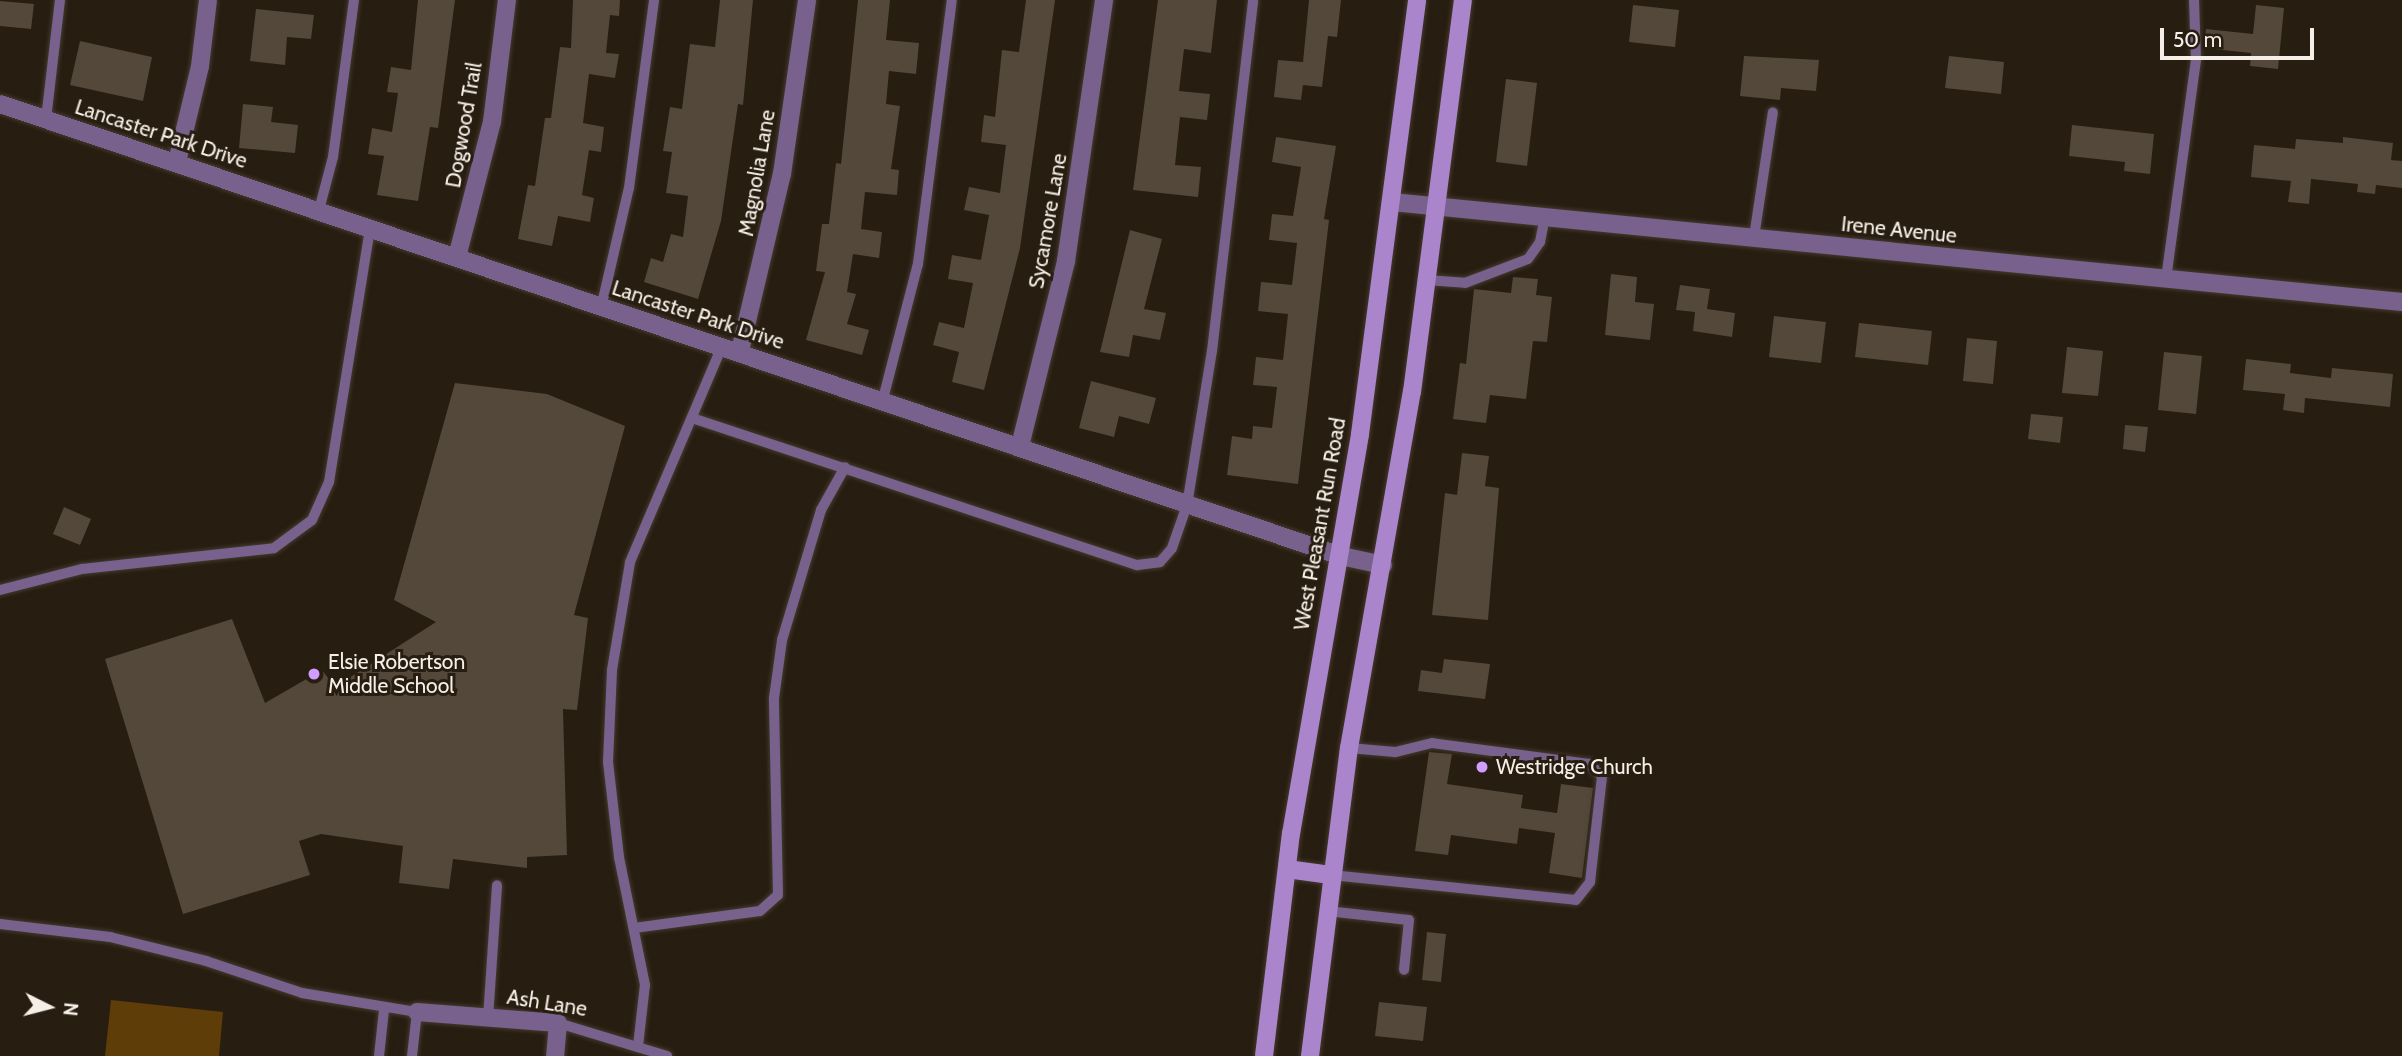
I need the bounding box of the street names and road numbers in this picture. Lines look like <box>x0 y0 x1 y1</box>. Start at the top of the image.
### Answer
street label: Dogwood Trail <box>441 60 487 190</box>
street label: Lancaster Park Drive <box>72 94 250 174</box>
street label: Magnolia Lane <box>733 108 781 238</box>
street label: Sycamore Lane <box>1024 151 1072 291</box>
street label: Irene Avenue <box>1840 211 1958 249</box>
street label: Lancaster Park Drive <box>609 275 787 355</box>
street label: West Pleasant Run Road <box>1289 416 1351 632</box>
street label: Ash Lane <box>505 984 589 1022</box>

